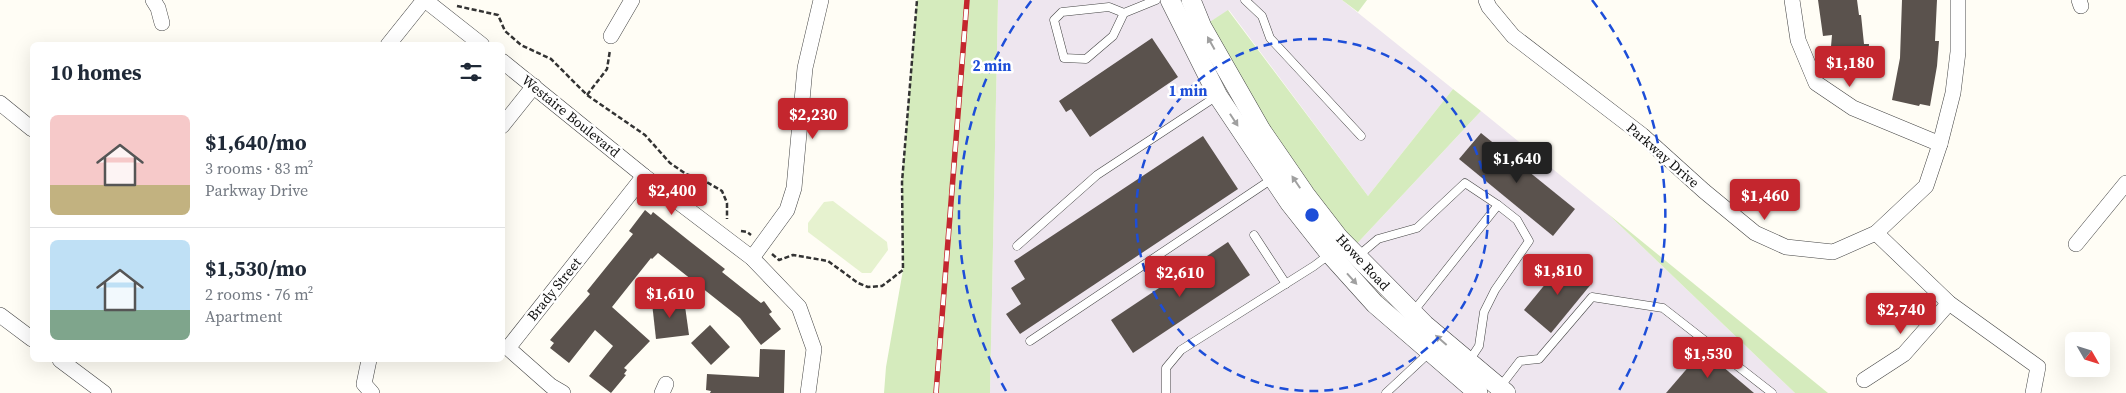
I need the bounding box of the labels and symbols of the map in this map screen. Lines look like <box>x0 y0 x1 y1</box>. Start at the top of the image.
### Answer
one-way arrow <box>1207 36 1215 51</box>
pin: $1,180 <box>1809 46 1891 88</box>
text: 2 min <box>973 55 1011 76</box>
street label: Westaire Boulevard <box>518 70 624 162</box>
text: 1 min <box>1169 80 1207 101</box>
pin: $2,230 <box>772 98 854 140</box>
one-way arrow <box>1230 113 1239 127</box>
street label: Parkway Drive <box>1622 118 1704 192</box>
pin: $1,640 <box>1476 142 1558 184</box>
pin: $2,400 <box>631 174 713 216</box>
one-way arrow <box>1291 175 1301 189</box>
pin: $1,460 <box>1724 178 1806 221</box>
centre of rings <box>1303 206 1321 224</box>
street label: Howe Road <box>1331 229 1395 295</box>
street label: Brady Street <box>522 253 586 325</box>
pin: $1,810 <box>1517 254 1599 296</box>
pin: $2,610 <box>1139 256 1221 298</box>
one-way arrow <box>1346 272 1358 284</box>
pin: $1,610 <box>629 276 711 319</box>
pin: $2,740 <box>1860 292 1942 335</box>
north arrow <box>2065 332 2110 378</box>
one-way arrow <box>1435 334 1448 345</box>
pin: $1,530 <box>1667 336 1749 379</box>

